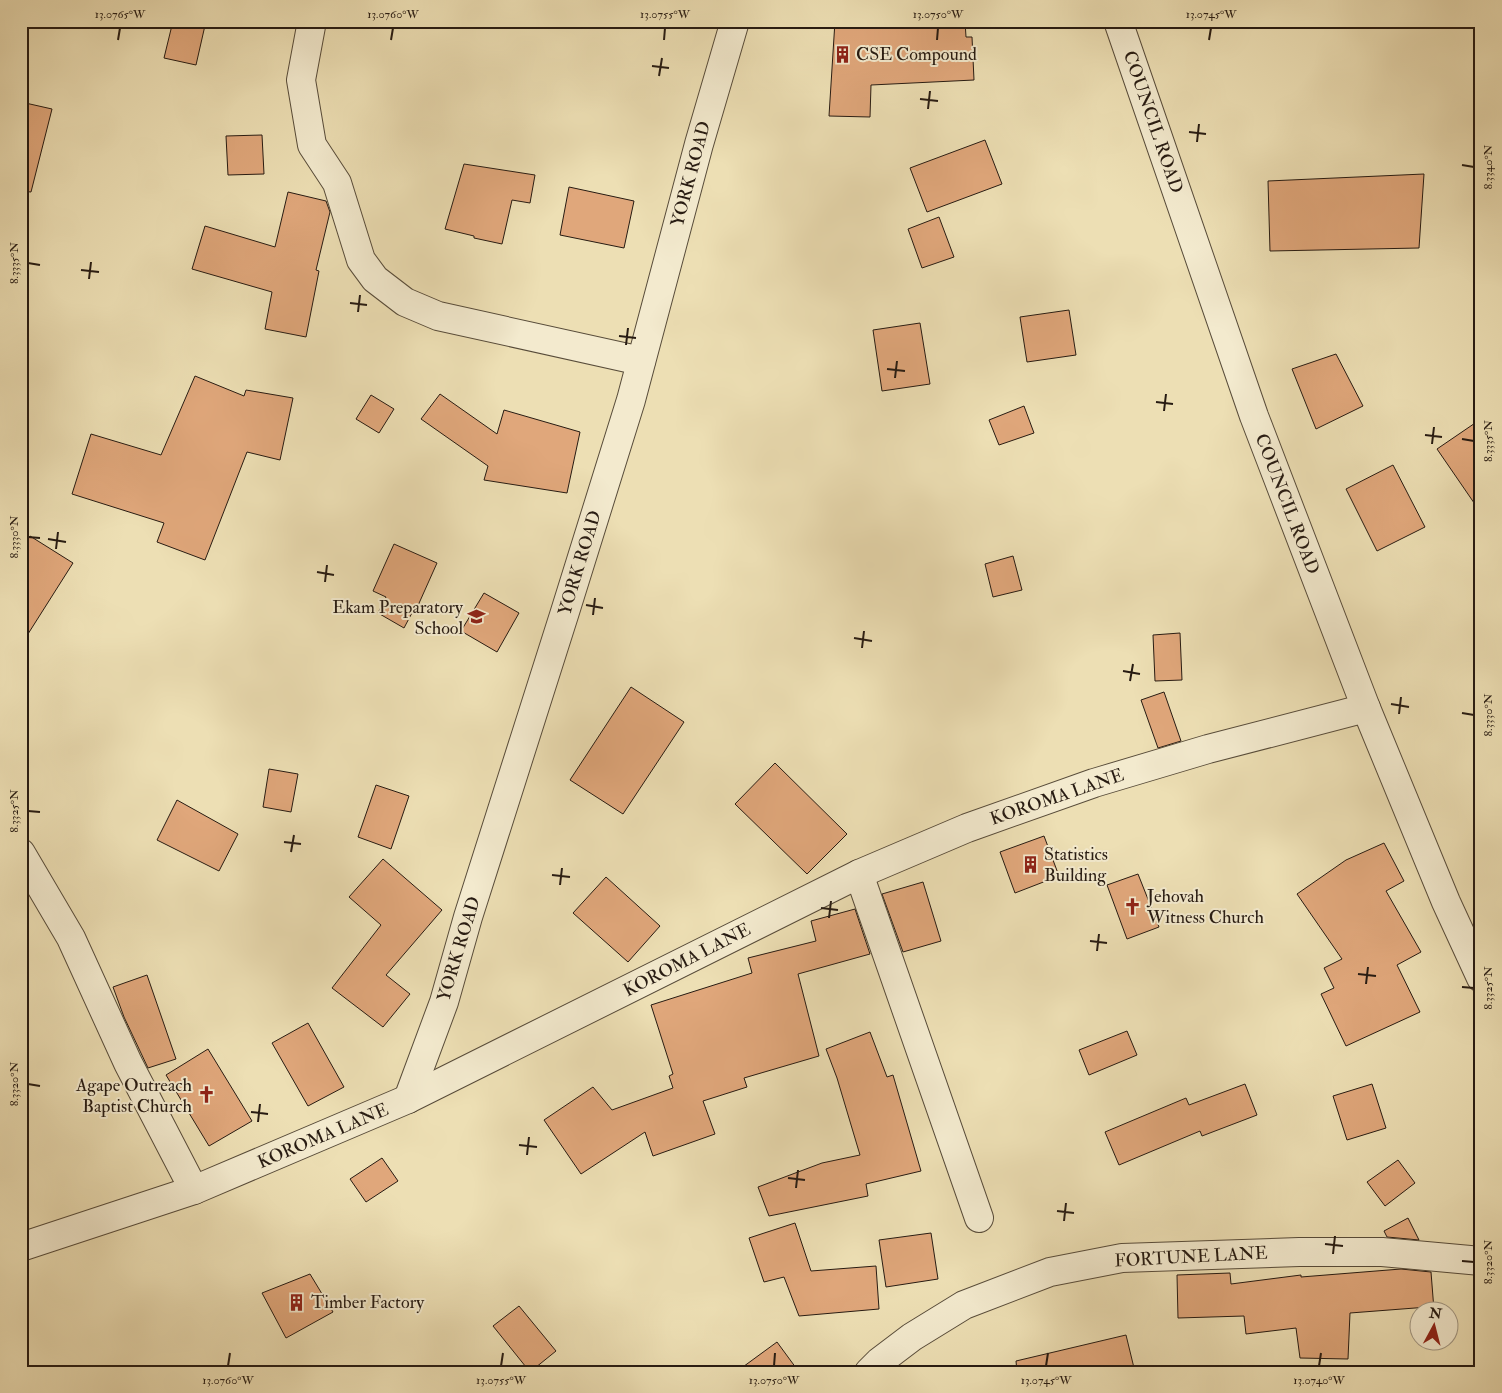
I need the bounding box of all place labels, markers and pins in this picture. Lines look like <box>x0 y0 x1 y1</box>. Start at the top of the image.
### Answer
place label: CSE Compound <box>856 43 977 66</box>
building icon: CSE Compound <box>832 44 852 64</box>
place label: Ekam Preparatory School <box>332 596 464 640</box>
school or university icon: Ekam Preparatory School <box>467 607 487 627</box>
place label: Statistics Building <box>1044 843 1108 887</box>
building icon: Statistics Building <box>1020 854 1040 874</box>
place label: Jehovah Witness Church <box>1146 885 1264 929</box>
church icon: Jehovah Witness Church <box>1123 896 1143 916</box>
place label: Agape Outreach Baptist Church <box>75 1074 193 1118</box>
church icon: Agape Outreach Baptist Church <box>196 1085 216 1105</box>
place label: Timber Factory <box>311 1291 425 1314</box>
building icon: Timber Factory <box>287 1292 307 1312</box>

